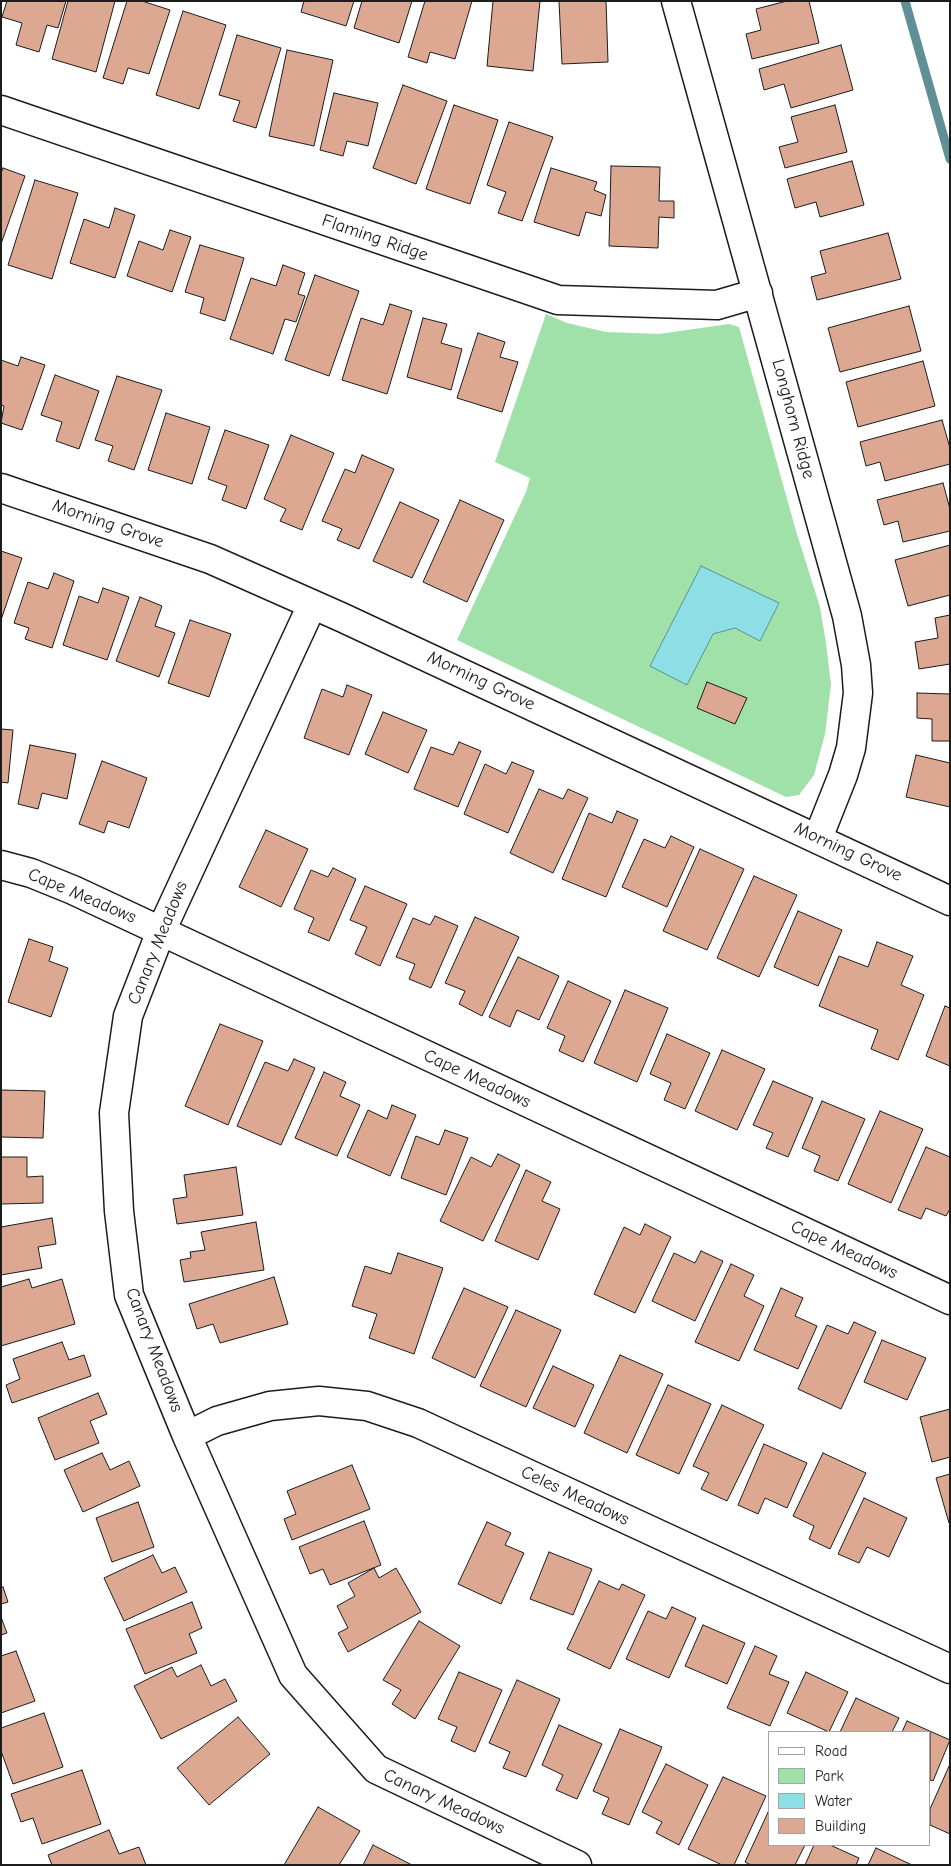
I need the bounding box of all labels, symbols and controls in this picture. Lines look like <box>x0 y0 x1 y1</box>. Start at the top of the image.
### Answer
street label: Flaming Ridge <box>319 210 431 266</box>
street label: Longhorn Ridge <box>767 357 819 481</box>
street label: Morning Grove <box>49 495 167 553</box>
street label: Morning Grove <box>424 647 538 715</box>
street label: Morning Grove <box>791 818 905 886</box>
street label: Cape Meadows <box>25 863 139 929</box>
street label: Canary Meadows <box>123 878 193 1008</box>
street label: Cape Meadows <box>420 1045 534 1113</box>
street label: Cape Meadows <box>787 1216 901 1284</box>
street label: Canary Meadows <box>120 1285 188 1415</box>
street label: Celes Meadows <box>517 1461 633 1531</box>
legend <box>768 1731 931 1846</box>
text: Road <box>815 1742 847 1760</box>
street label: Canary Meadows <box>380 1764 508 1840</box>
text: Park <box>815 1767 844 1785</box>
text: Water <box>815 1792 852 1810</box>
text: Building <box>815 1817 866 1835</box>

